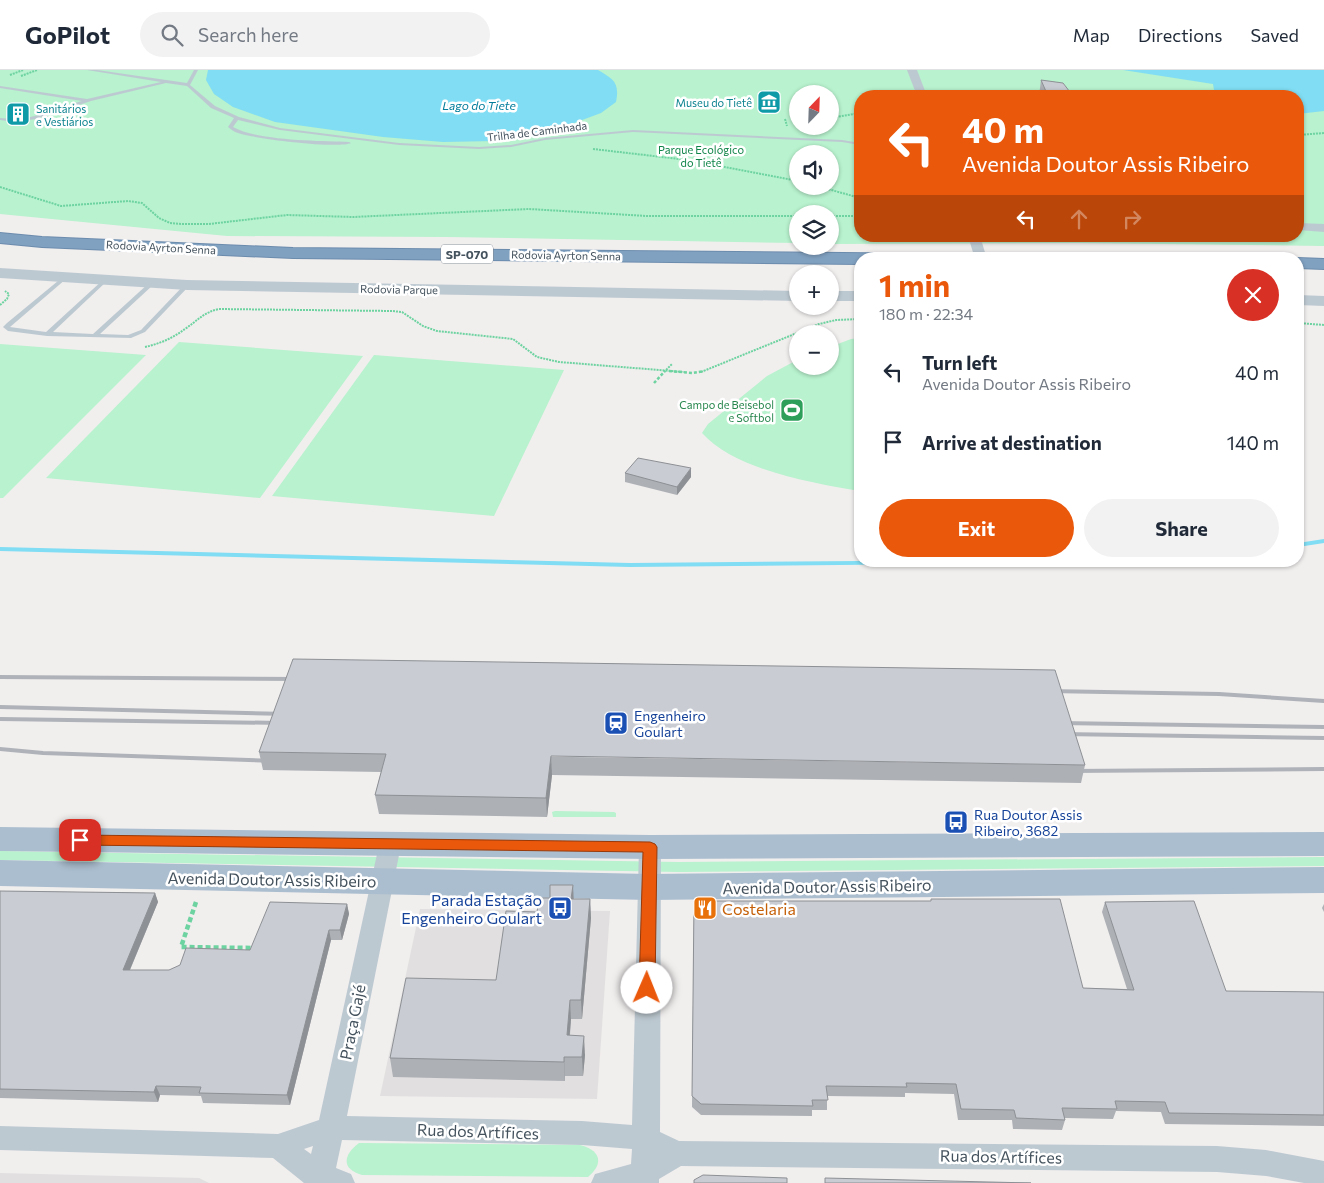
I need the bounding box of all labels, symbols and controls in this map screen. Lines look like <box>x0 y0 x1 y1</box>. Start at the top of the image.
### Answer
search box <box>140 12 490 57</box>
text: GoPilot <box>25 20 110 49</box>
icon: search <box>158 21 186 49</box>
text: Search here <box>198 23 299 46</box>
text: Map <box>1073 24 1110 46</box>
text: Directions <box>1138 24 1222 46</box>
text: Saved <box>1250 24 1299 46</box>
north arrow <box>789 85 839 135</box>
map controls <box>789 85 839 375</box>
museum icon: Museu do Tietê <box>756 89 782 115</box>
place label: Museu do Tietê <box>675 96 752 109</box>
water label: Lago do Tiete <box>442 98 516 112</box>
building icon: Sanitários e Vestiários <box>5 101 31 127</box>
place label: Sanitários e Vestiários <box>36 102 93 128</box>
text: 40 m <box>962 107 1044 150</box>
icon: left <box>879 110 944 175</box>
street label: Trilha de Caminhada <box>486 118 588 144</box>
park label: Parque Ecológico do Tietê <box>658 143 744 169</box>
button: sound <box>789 145 839 195</box>
text: Avenida Doutor Assis Ribeiro <box>962 150 1249 177</box>
button: layers <box>789 205 839 255</box>
icon: left <box>1012 205 1040 233</box>
icon: ahead <box>1065 205 1093 233</box>
icon: right <box>1118 205 1146 233</box>
street label: Rodovia Ayrton Senna <box>106 238 216 256</box>
road number: SP-070 <box>441 244 493 263</box>
street label: Rodovia Ayrton Senna <box>511 248 621 262</box>
button: + <box>789 265 839 315</box>
text: 1 min <box>879 266 950 303</box>
button: close <box>1227 269 1279 321</box>
street label: Rodovia Parque <box>360 282 438 296</box>
text: 180 m · 22:34 <box>879 304 973 323</box>
button: − <box>789 325 839 375</box>
text: Turn left <box>922 351 997 374</box>
icon: left <box>879 358 907 386</box>
text: 40 m <box>1235 361 1279 384</box>
text: Avenida Doutor Assis Ribeiro <box>922 374 1131 393</box>
sports icon: Campo de Beisebol e Softbol <box>779 397 805 423</box>
place label: Campo de Beisebol e Softbol <box>679 398 774 424</box>
icon: arrive <box>879 428 907 456</box>
text: Arrive at destination <box>922 431 1102 454</box>
text: 140 m <box>1227 431 1279 454</box>
button: Exit <box>879 499 1074 557</box>
button: Share <box>1084 499 1279 557</box>
place label: Engenheiro Goulart <box>634 707 706 740</box>
station icon: Engenheiro Goulart <box>603 710 629 736</box>
place label: Rua Doutor Assis Ribeiro, 3682 <box>974 806 1082 839</box>
bus stop icon: Rua Doutor Assis Ribeiro, 3682 <box>943 809 969 835</box>
pin <box>59 819 101 861</box>
icon: arrive <box>66 826 94 854</box>
street label: Avenida Doutor Assis Ribeiro <box>167 868 377 890</box>
street label: Avenida Doutor Assis Ribeiro <box>722 875 932 897</box>
place label: Parada Estação Engenheiro Goulart <box>401 890 542 927</box>
bus stop icon: Parada Estação Engenheiro Goulart <box>547 895 573 921</box>
restaurant icon: Costelaria <box>692 895 718 921</box>
place label: Costelaria <box>722 899 796 918</box>
position arrow <box>620 961 672 1013</box>
street label: Praça Gajé <box>335 983 369 1061</box>
street label: Rua dos Artífices <box>417 1119 539 1143</box>
street label: Rua dos Artífices <box>940 1145 1062 1167</box>

